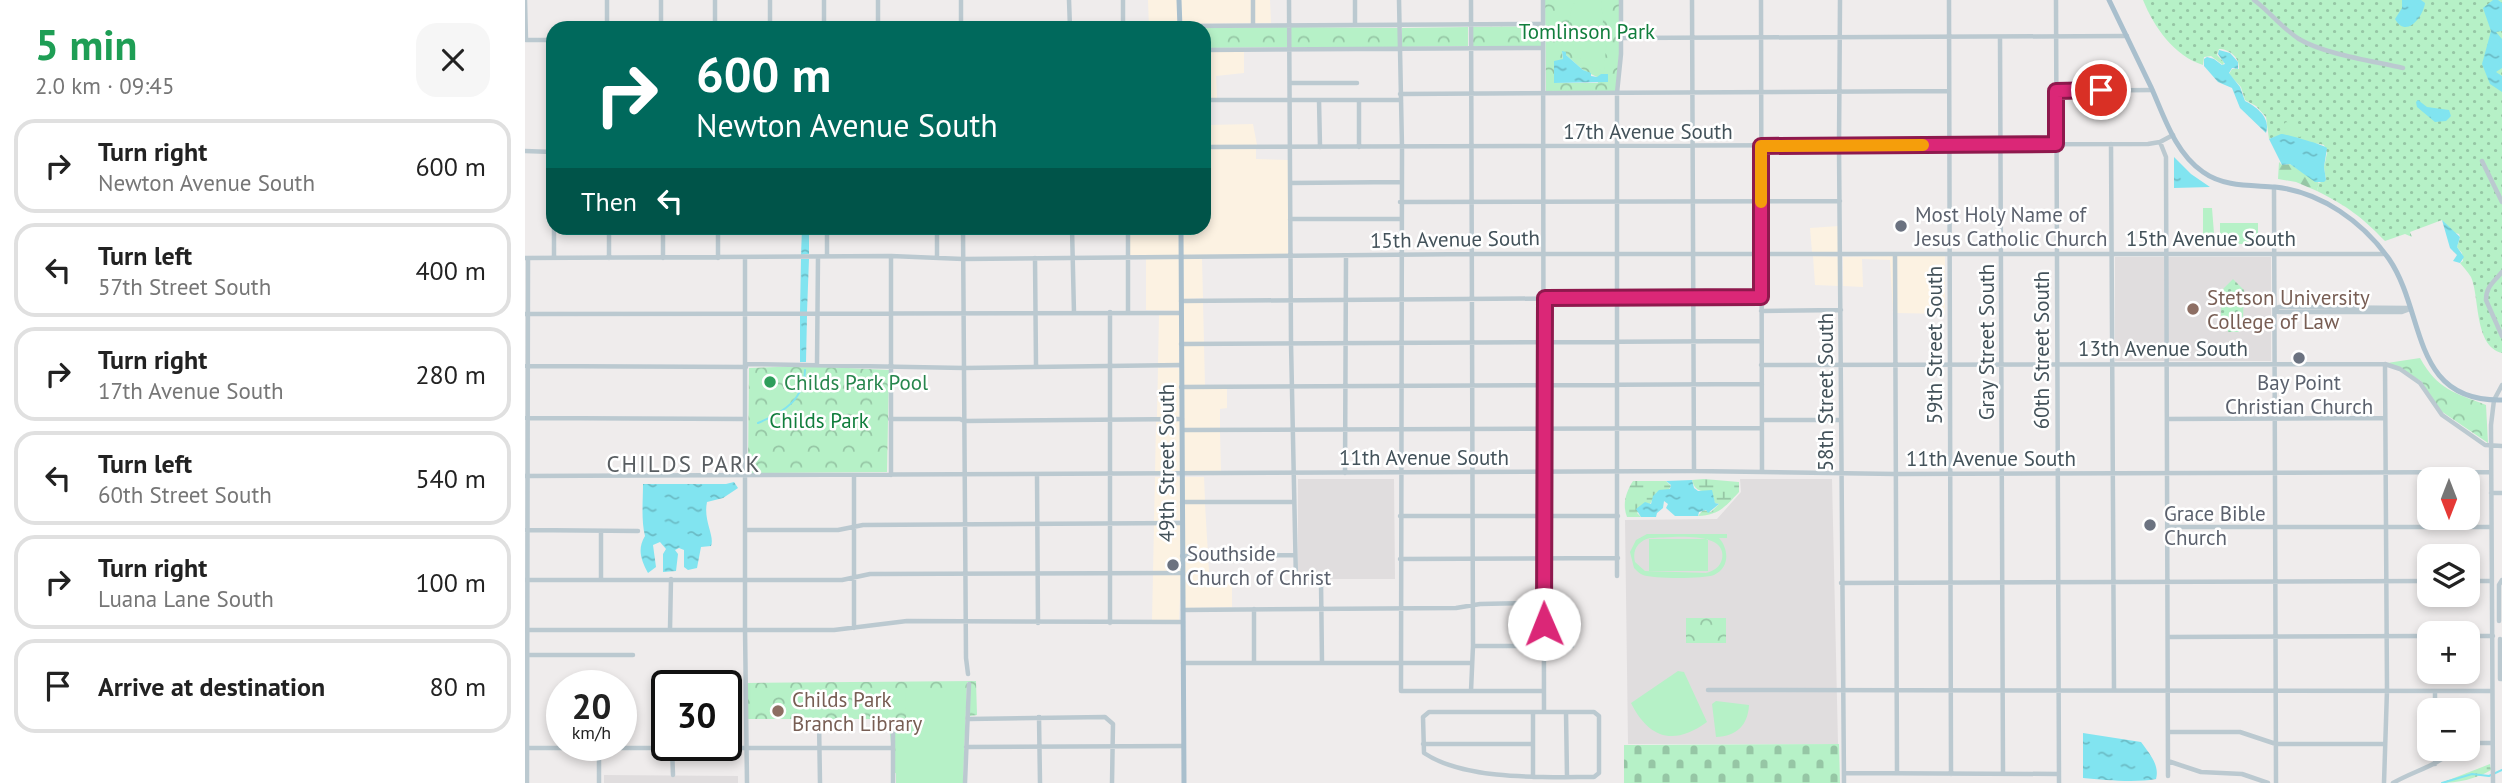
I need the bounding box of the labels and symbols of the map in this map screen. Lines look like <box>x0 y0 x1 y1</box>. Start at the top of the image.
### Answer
park label: Tomlinson Park <box>1519 18 1655 45</box>
pin <box>2071 60 2131 120</box>
street label: 17th Avenue South <box>1563 118 1733 145</box>
place label: Most Holy Name of Jesus Catholic Church <box>1914 201 2108 252</box>
marker: Most Holy Name of Jesus Catholic Church <box>1893 218 1909 234</box>
street label: 15th Avenue South <box>1370 224 1540 254</box>
street label: 15th Avenue South <box>2126 225 2296 252</box>
street label: Gray Street South <box>1973 264 2000 420</box>
street label: 59th Street South <box>1921 266 1948 424</box>
street label: 60th Street South <box>2028 271 2055 429</box>
place label: Stetson University College of Law <box>2207 284 2370 335</box>
marker: Stetson University College of Law <box>2185 301 2201 317</box>
street label: 58th Street South <box>1812 313 1839 471</box>
street label: 13th Avenue South <box>2078 335 2248 362</box>
marker: Bay Point Christian Church <box>2291 350 2307 366</box>
place label: Childs Park Pool <box>784 369 928 396</box>
place label: Bay Point Christian Church <box>2225 369 2373 420</box>
marker: Childs Park Pool <box>762 374 778 390</box>
street label: 49th Street South <box>1153 384 1180 542</box>
park label: Childs Park <box>769 407 869 434</box>
street label: 11th Avenue South <box>1339 444 1509 471</box>
street label: 11th Avenue South <box>1906 445 2076 472</box>
district label: CHILDS PARK <box>606 449 762 478</box>
north arrow <box>2417 467 2480 530</box>
place label: Grace Bible Church <box>2164 500 2266 551</box>
marker: Grace Bible Church <box>2142 517 2158 533</box>
place label: Southside Church of Christ <box>1187 540 1331 591</box>
marker: Southside Church of Christ <box>1165 557 1181 573</box>
position arrow <box>1507 587 1581 661</box>
speed limit sign: 30 <box>651 670 742 761</box>
place label: Childs Park Branch Library <box>792 686 922 737</box>
marker: Childs Park Branch Library <box>770 703 786 719</box>

